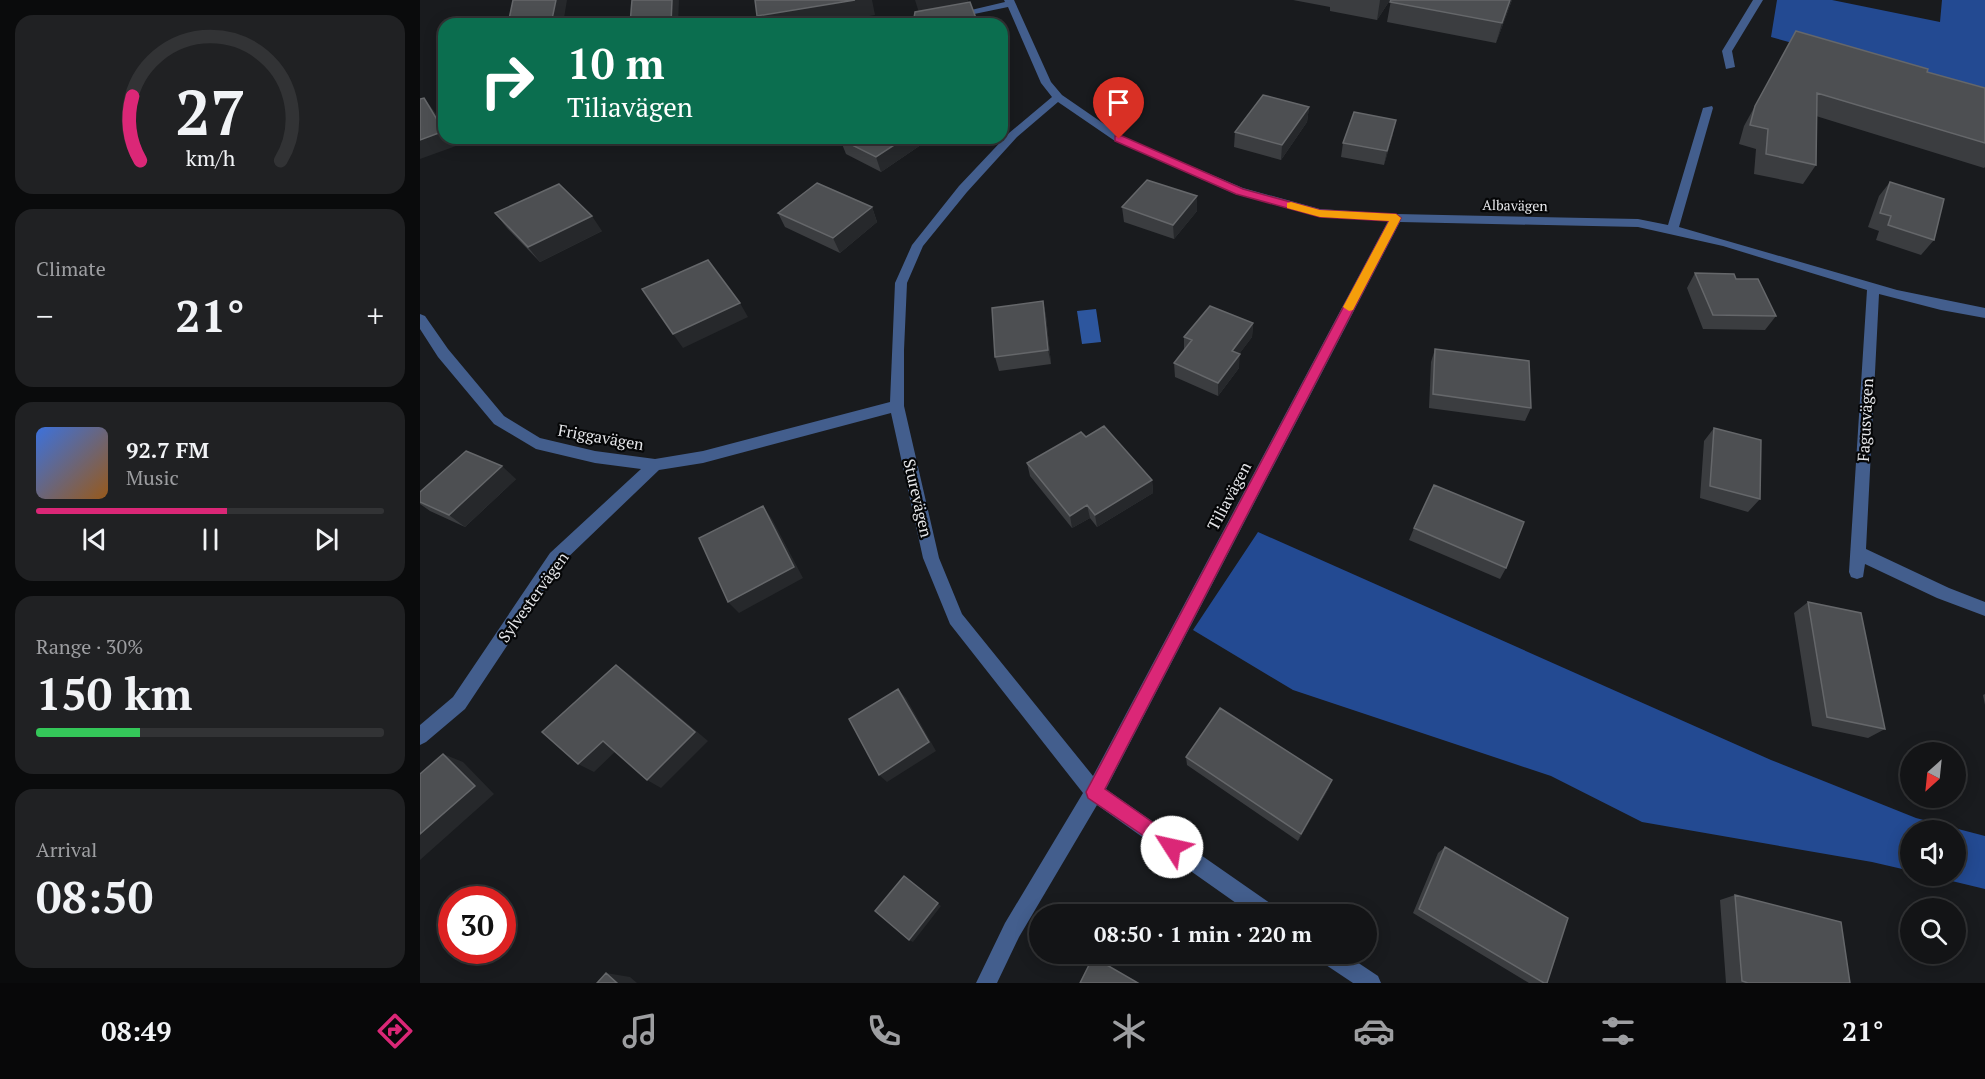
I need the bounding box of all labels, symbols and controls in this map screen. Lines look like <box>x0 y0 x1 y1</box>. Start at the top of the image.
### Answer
text: 10 m <box>567 35 665 91</box>
icon: right <box>468 42 546 120</box>
text: 27 <box>175 70 245 153</box>
pin <box>1093 77 1144 139</box>
icon: arrive <box>1102 86 1135 119</box>
text: Tiliavägen <box>567 89 693 125</box>
text: km/h <box>185 145 235 173</box>
street label: Albavägen <box>1482 195 1549 215</box>
text: Climate <box>36 255 106 282</box>
text: 21° <box>175 285 245 345</box>
text: − <box>36 294 54 337</box>
text: + <box>366 294 384 337</box>
street label: Fagusvägen <box>1852 377 1878 462</box>
street label: Friggavägen <box>556 419 646 455</box>
text: 92.7 FM <box>126 435 209 464</box>
street label: Sturevägen <box>898 457 938 540</box>
street label: Tiliavägen <box>1202 457 1256 534</box>
text: Music <box>126 464 179 491</box>
icon: previous <box>78 523 111 556</box>
icon: pause <box>194 523 227 556</box>
icon: next <box>310 523 343 556</box>
street label: Sylvestervägen <box>493 547 574 647</box>
text: Range · 30% <box>36 633 143 660</box>
text: 150 km <box>36 663 192 723</box>
north arrow <box>1900 742 1966 808</box>
map controls <box>1900 742 1966 964</box>
position arrow <box>1140 815 1204 879</box>
button: sound <box>1900 820 1966 886</box>
text: Arrival <box>36 836 97 863</box>
text: 08:50 <box>36 866 153 926</box>
speed limit sign: 30 <box>438 886 516 964</box>
button: search <box>1900 898 1966 964</box>
text: 08:50 · 1 min · 220 m <box>1094 919 1312 948</box>
icon: directions <box>374 1010 416 1052</box>
icon: music <box>619 1010 661 1052</box>
icon: phone <box>863 1010 905 1052</box>
icon: climate <box>1108 1010 1150 1052</box>
icon: car <box>1353 1010 1395 1052</box>
icon: filters <box>1597 1010 1639 1052</box>
text: 08:49 <box>101 1013 172 1049</box>
text: 21° <box>1842 1013 1884 1049</box>

